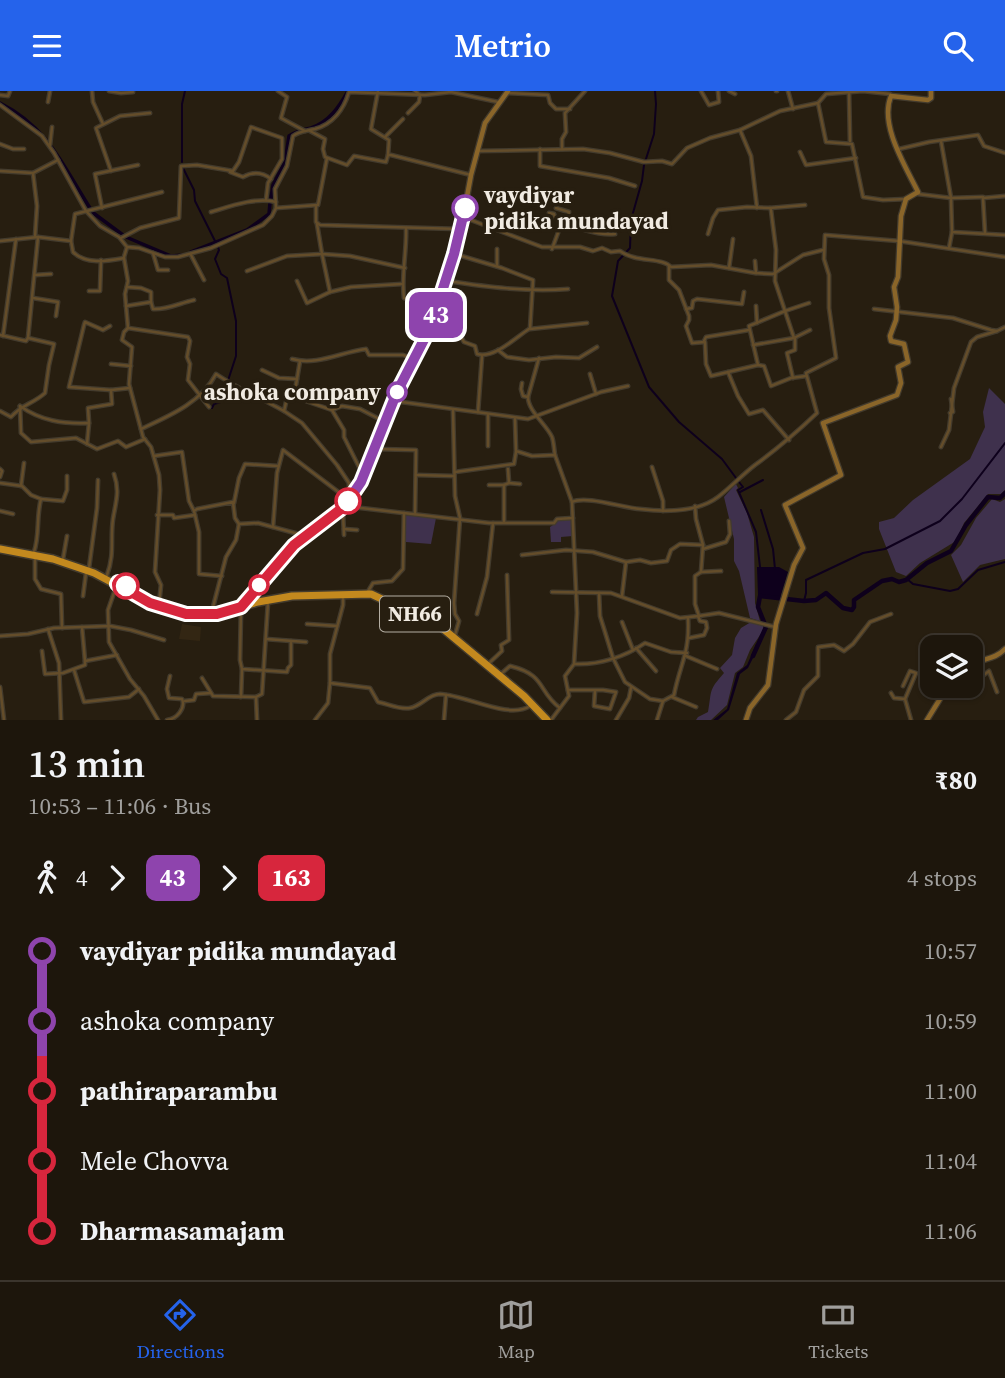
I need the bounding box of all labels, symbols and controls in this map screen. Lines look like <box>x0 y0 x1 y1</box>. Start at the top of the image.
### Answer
text: Metrio <box>454 24 551 68</box>
icon: menu <box>28 27 66 65</box>
icon: search <box>939 27 977 65</box>
place label: vaydiyar pidika mundayad <box>483 179 669 237</box>
marker: vaydiyar pidika mundayad <box>452 195 478 221</box>
line badge: 43 <box>404 292 467 338</box>
text: 43 <box>423 298 449 331</box>
place label: ashoka company <box>204 376 382 408</box>
marker: ashoka company <box>387 382 407 402</box>
unlabelled marker <box>335 488 361 514</box>
unlabelled marker <box>113 573 139 599</box>
unlabelled marker <box>249 575 269 595</box>
road number: NH66 <box>380 596 450 631</box>
map controls <box>920 635 983 698</box>
button: layers <box>920 635 983 698</box>
text: 13 min <box>28 738 145 790</box>
text: ₹80 <box>935 762 977 798</box>
text: 10:53 – 11:06 · Bus <box>28 790 211 822</box>
icon: walk <box>28 859 66 897</box>
icon: forward <box>98 859 136 897</box>
icon: forward <box>210 859 248 897</box>
text: 43 <box>160 861 186 894</box>
text: 163 <box>272 861 311 894</box>
text: 4 <box>76 862 88 894</box>
text: 4 stops <box>907 862 977 894</box>
text: vaydiyar pidika mundayad <box>80 933 397 969</box>
text: 10:57 <box>924 935 977 967</box>
text: ashoka company <box>80 1003 274 1039</box>
text: 10:59 <box>924 1005 977 1037</box>
text: pathiraparambu <box>80 1073 278 1109</box>
text: 11:00 <box>924 1075 977 1107</box>
text: Mele Chovva <box>80 1143 229 1179</box>
text: 11:04 <box>924 1145 977 1177</box>
text: Dharmasamajam <box>80 1213 285 1249</box>
text: 11:06 <box>924 1215 977 1247</box>
tab: Directions <box>136 1296 224 1364</box>
tab: Map <box>497 1296 535 1364</box>
tab: Tickets <box>808 1296 869 1364</box>

